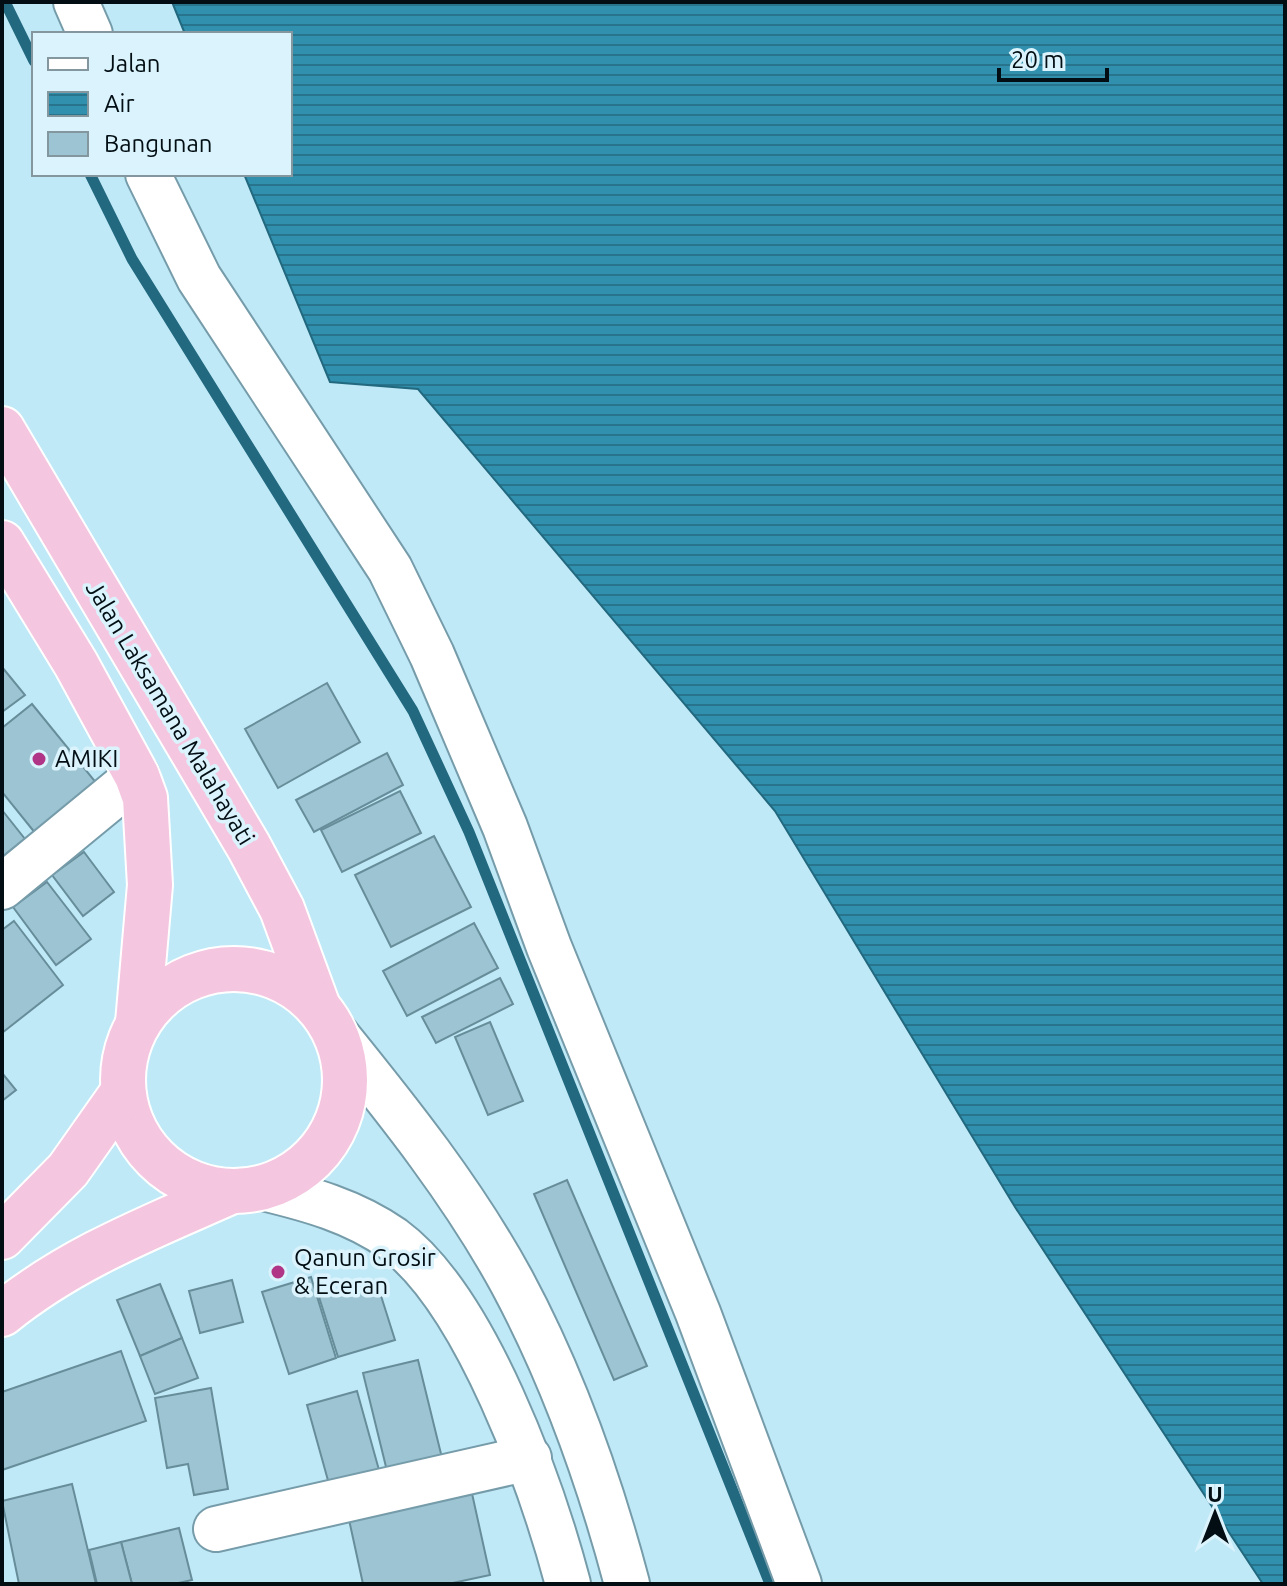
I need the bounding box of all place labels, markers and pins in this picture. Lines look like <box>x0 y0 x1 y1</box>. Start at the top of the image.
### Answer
place label: AMIKI <box>55 745 118 772</box>
marker: AMIKI <box>30 750 48 768</box>
place label: Qanun Grosir & Eceran <box>294 1244 436 1299</box>
marker: Qanun Grosir & Eceran <box>269 1263 287 1281</box>

